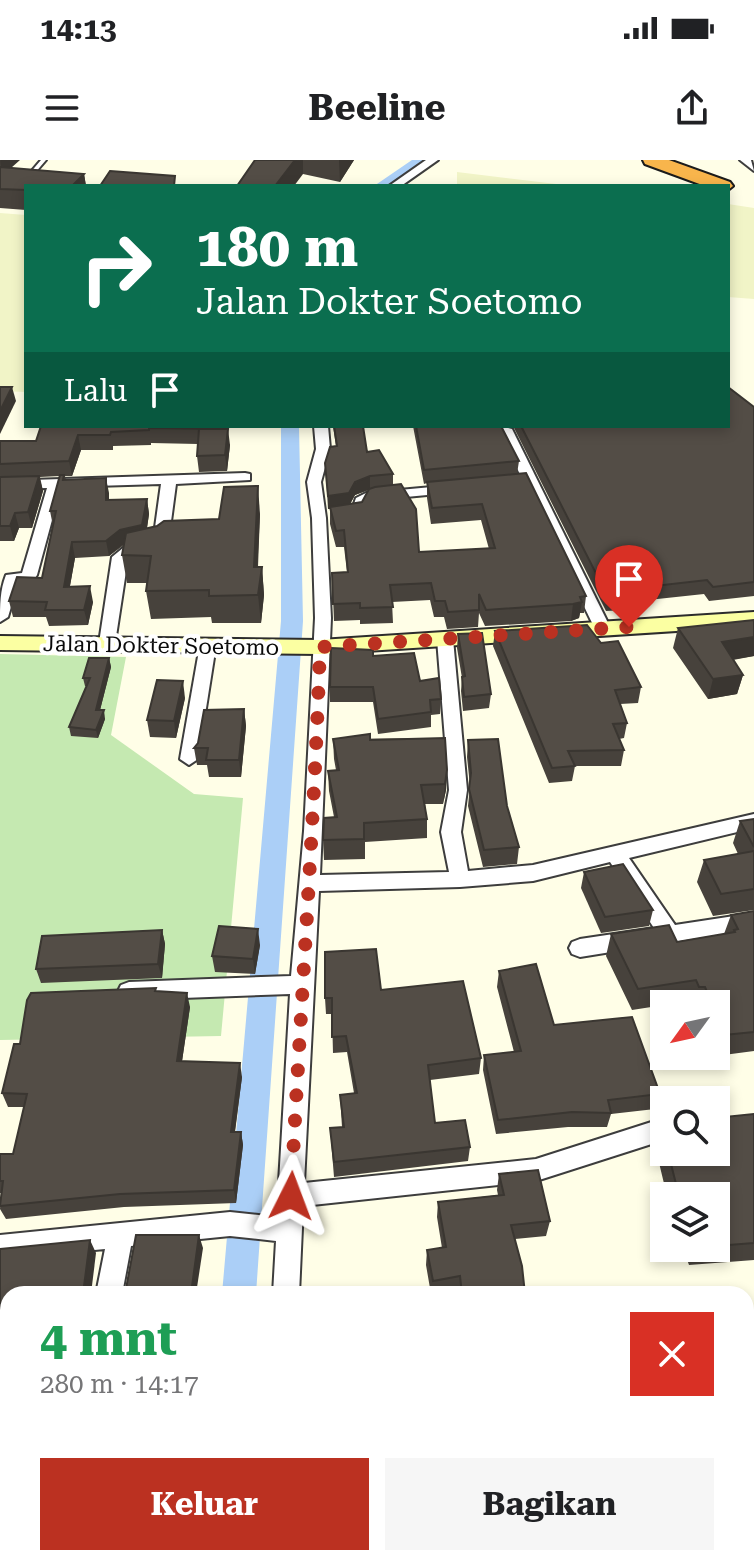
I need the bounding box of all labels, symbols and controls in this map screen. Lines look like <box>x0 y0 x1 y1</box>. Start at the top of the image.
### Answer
text: 14:13 <box>40 11 117 46</box>
icon: menu <box>40 86 84 130</box>
icon: share <box>670 86 714 130</box>
text: Beeline <box>308 87 446 129</box>
text: 180 m <box>196 214 358 280</box>
icon: right <box>64 216 168 320</box>
text: Jalan Dokter Soetomo <box>196 281 583 323</box>
icon: arrive <box>143 368 187 412</box>
text: Lalu <box>64 373 127 408</box>
pin <box>595 545 663 627</box>
icon: arrive <box>607 557 651 601</box>
street label: Jalan Dokter Soetomo <box>43 631 279 660</box>
north arrow <box>650 990 730 1070</box>
map controls <box>650 990 730 1262</box>
button: search <box>650 1086 730 1166</box>
position arrow <box>249 1154 333 1238</box>
button: layers <box>650 1182 730 1262</box>
text: 4 mnt <box>40 1311 177 1367</box>
button: close <box>630 1312 714 1396</box>
text: 280 m · 14:17 <box>40 1369 199 1399</box>
button: Keluar <box>40 1458 369 1550</box>
button: Bagikan <box>385 1458 714 1550</box>

